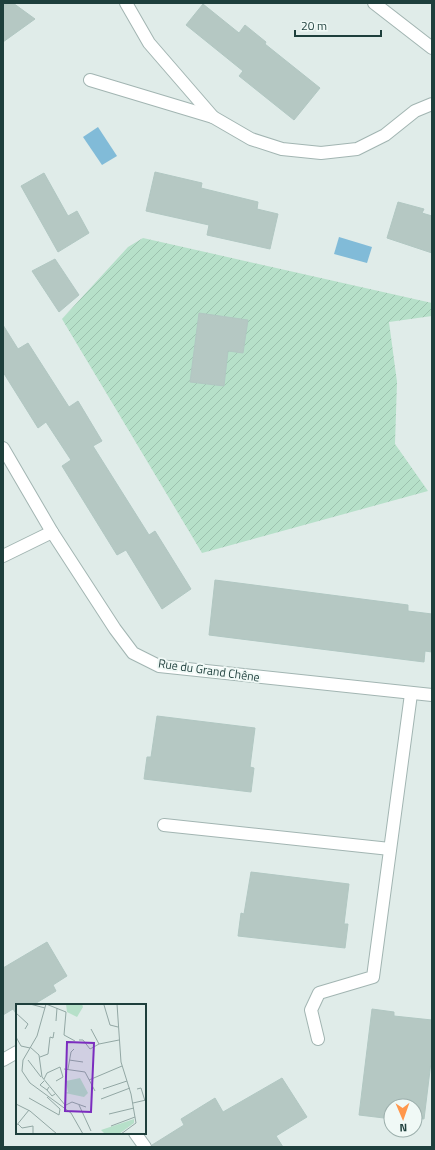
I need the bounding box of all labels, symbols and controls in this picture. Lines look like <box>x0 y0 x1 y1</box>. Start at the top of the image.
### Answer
scale bar <box>295 12 381 38</box>
text: 20 m <box>301 16 327 35</box>
street label: Rue du Grand Chêne <box>157 653 261 687</box>
inset map <box>16 1004 146 1134</box>
north arrow <box>383 1098 423 1138</box>
text: N <box>399 1120 407 1136</box>

